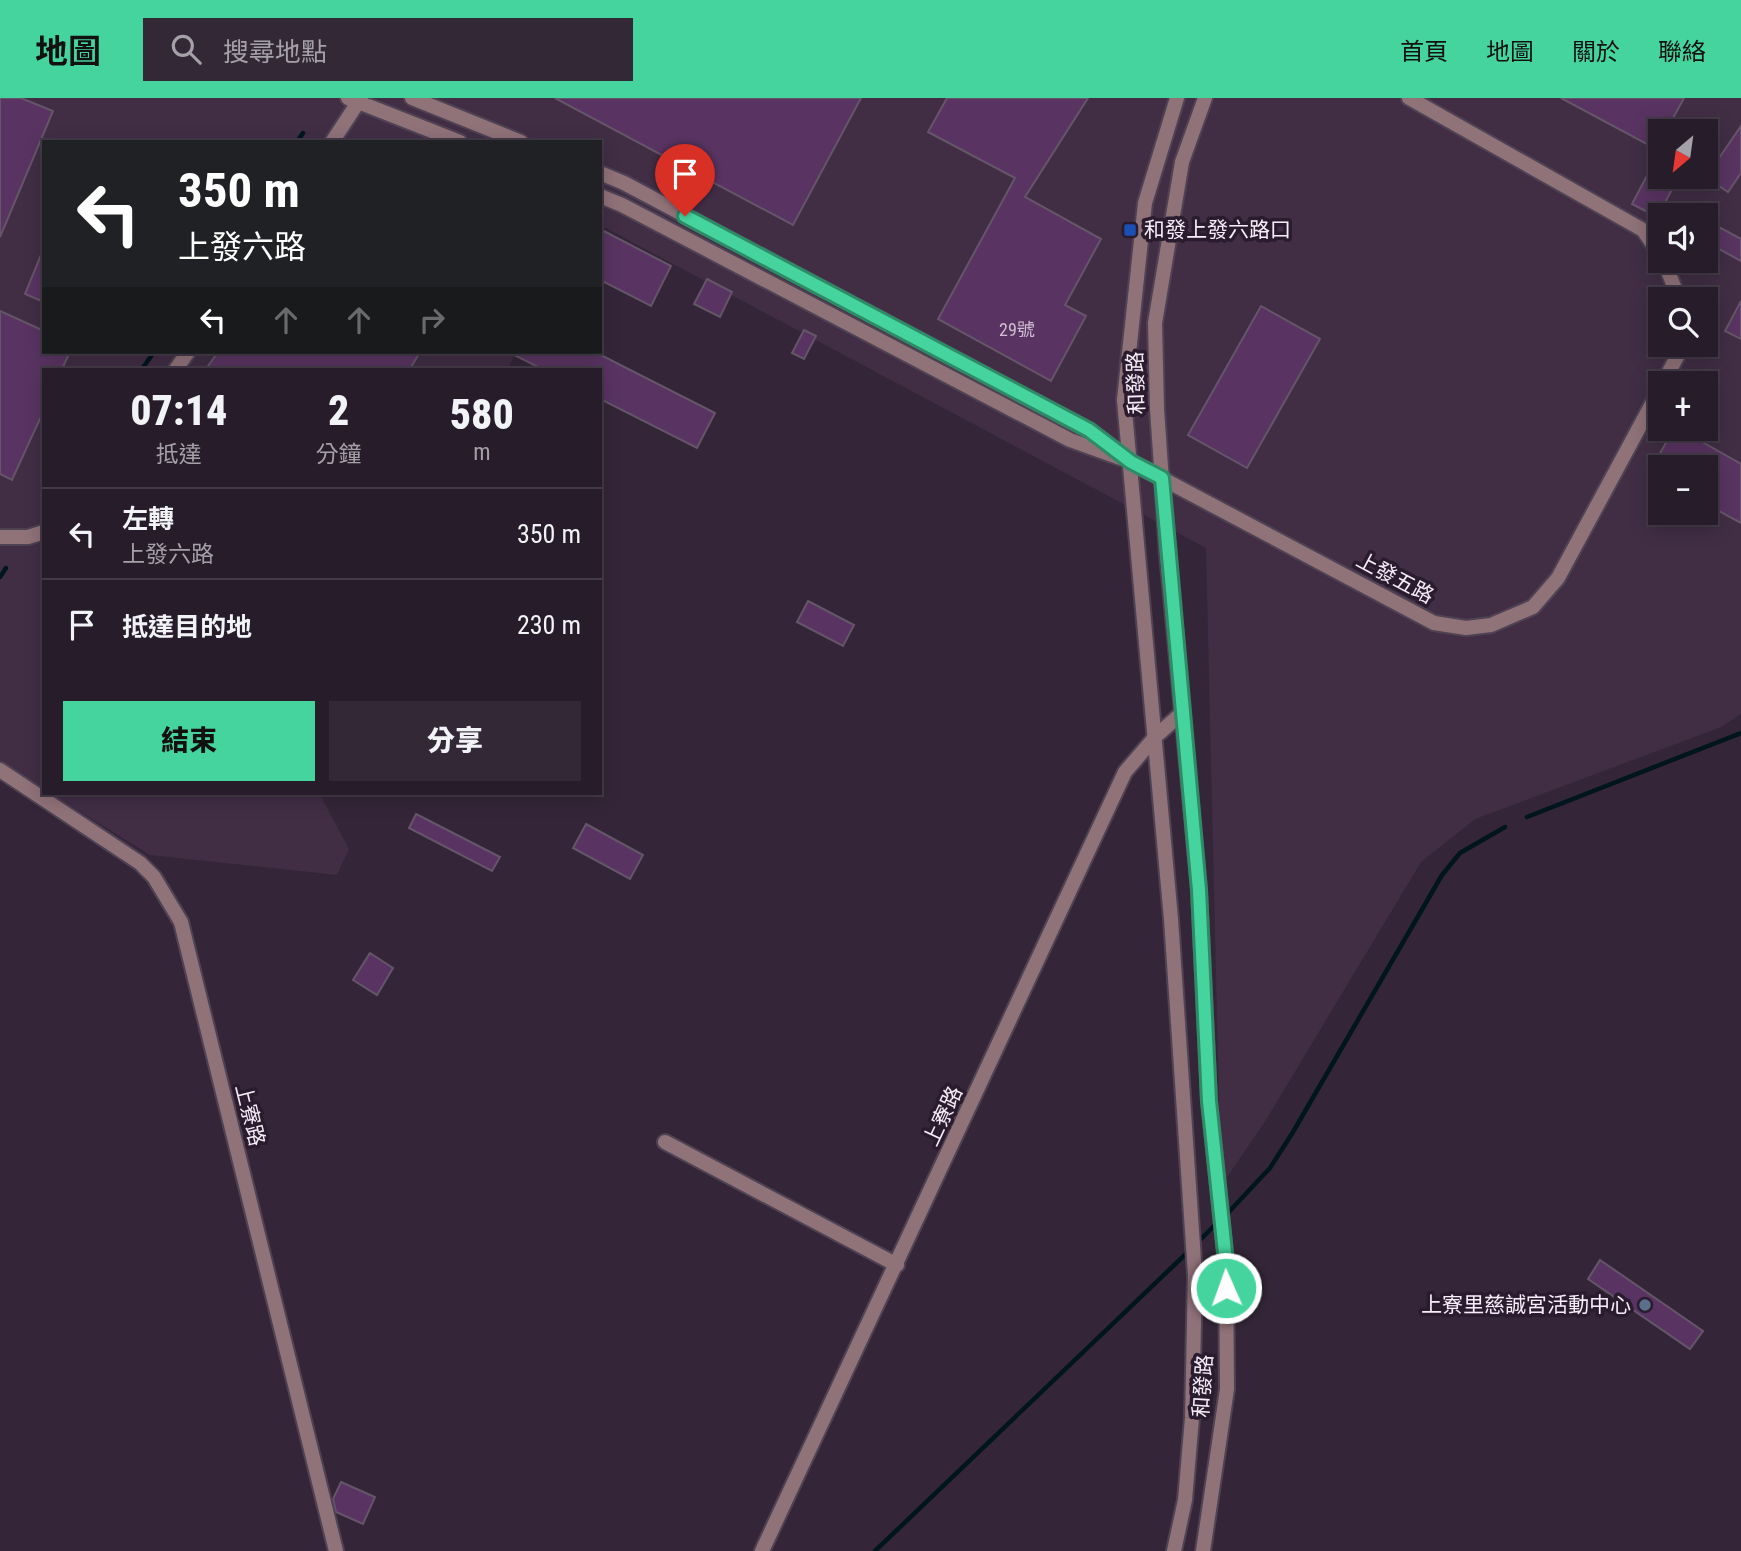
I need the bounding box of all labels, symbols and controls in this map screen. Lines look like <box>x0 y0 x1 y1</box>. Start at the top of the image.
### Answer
search box <box>143 18 633 81</box>
icon: search <box>167 30 205 68</box>
text: 地圖 <box>35 32 101 71</box>
text: 搜尋地點 <box>223 37 327 67</box>
text: 首頁 <box>1400 38 1448 66</box>
text: 地圖 <box>1486 38 1534 66</box>
text: 關於 <box>1572 38 1620 66</box>
text: 聯絡 <box>1658 38 1706 66</box>
north arrow <box>1648 119 1718 189</box>
map controls <box>1648 119 1718 525</box>
pin <box>655 144 715 216</box>
icon: arrive <box>666 155 704 193</box>
text: 350 m <box>178 162 300 219</box>
icon: left <box>63 168 154 259</box>
button: sound <box>1648 203 1718 273</box>
place label: 和發上發六路口 <box>1144 218 1291 242</box>
marker: 和發上發六路口 <box>1122 222 1138 238</box>
text: 上發六路 <box>178 228 306 266</box>
button: search <box>1648 287 1718 357</box>
icon: left <box>194 301 232 339</box>
icon: ahead <box>267 301 305 339</box>
icon: ahead <box>340 301 378 339</box>
icon: right <box>413 301 451 339</box>
house number: 29號 <box>999 319 1035 340</box>
street label: 和發路 <box>1123 351 1149 415</box>
button: + <box>1648 371 1718 441</box>
text: 07:14 <box>130 386 227 435</box>
text: 2 <box>328 386 349 435</box>
text: 580 <box>450 390 514 439</box>
text: m <box>473 439 490 466</box>
text: 抵達 <box>156 441 202 468</box>
text: 分鐘 <box>316 441 362 468</box>
button: − <box>1648 455 1718 525</box>
text: 左轉 <box>122 504 174 534</box>
icon: left <box>63 515 101 553</box>
text: 350 m <box>517 519 581 549</box>
text: 上發六路 <box>122 541 214 568</box>
street label: 上發五路 <box>1352 548 1438 608</box>
icon: arrive <box>63 606 101 644</box>
text: 230 m <box>517 610 581 640</box>
text: 抵達目的地 <box>122 612 252 642</box>
button: 結束 <box>63 701 315 781</box>
button: 分享 <box>329 701 581 781</box>
street label: 上寮路 <box>231 1082 269 1148</box>
street label: 上寮路 <box>919 1082 967 1150</box>
position arrow <box>1189 1251 1263 1325</box>
place label: 上寮里慈誠宮活動中心 <box>1421 1293 1631 1317</box>
marker: 上寮里慈誠宮活動中心 <box>1637 1297 1653 1313</box>
street label: 和發路 <box>1189 1354 1217 1418</box>

